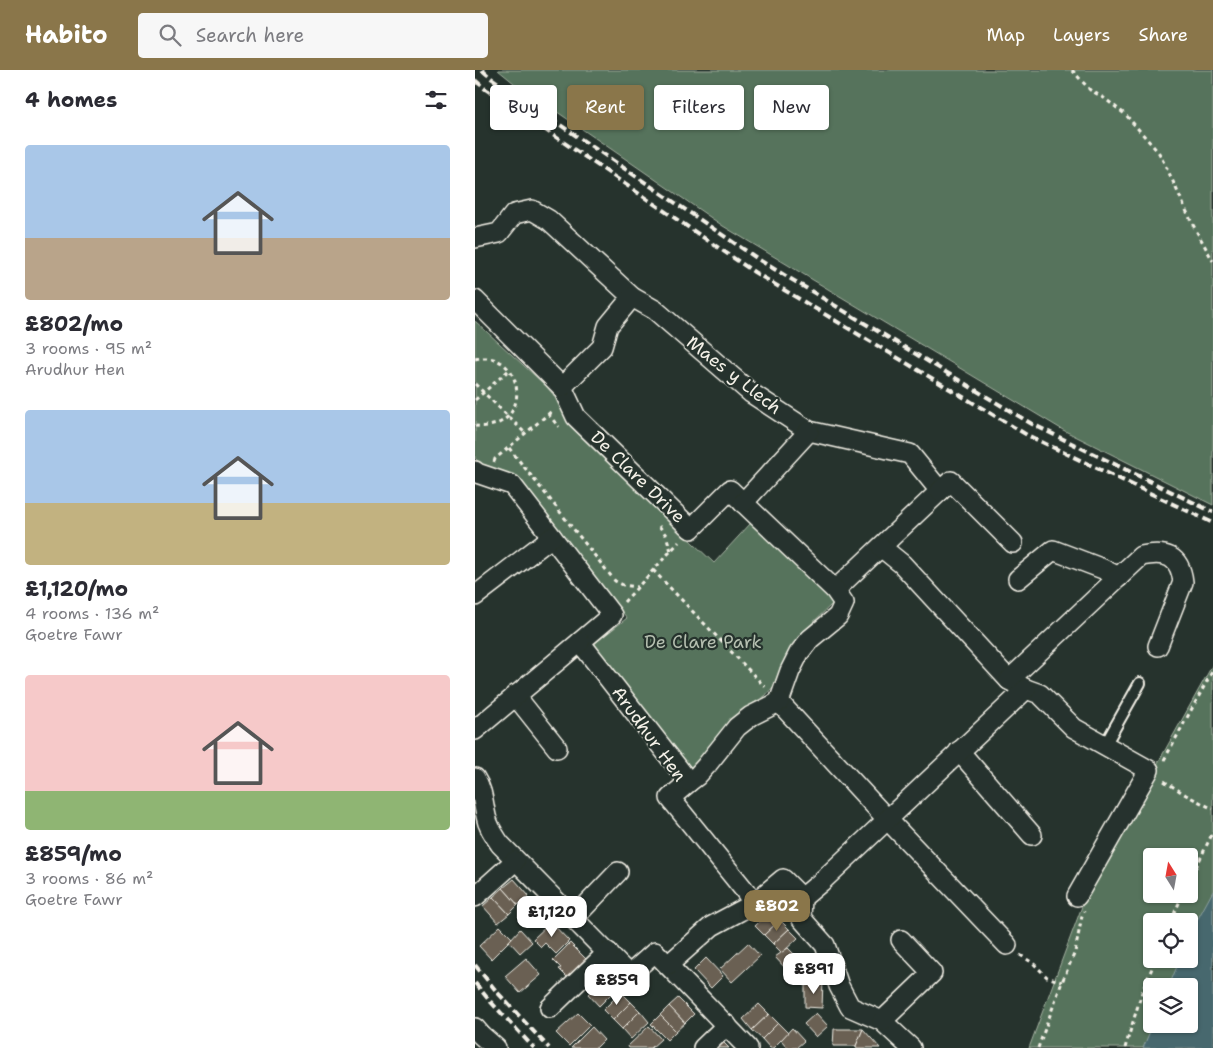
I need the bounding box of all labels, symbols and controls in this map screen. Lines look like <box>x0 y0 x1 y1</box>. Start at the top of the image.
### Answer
search box <box>138 13 488 58</box>
text: Habito <box>25 19 108 51</box>
icon: search <box>156 21 184 49</box>
text: Search here <box>196 23 304 48</box>
text: Map <box>987 23 1025 47</box>
text: Layers <box>1053 23 1110 47</box>
text: Share <box>1138 23 1188 47</box>
chip: Buy <box>490 85 557 130</box>
chip: Rent <box>567 85 644 130</box>
chip: Filters <box>654 85 744 130</box>
chip: New <box>754 85 829 130</box>
text: 4 homes <box>25 86 117 114</box>
icon: filters <box>422 86 450 114</box>
icon: home <box>193 178 283 268</box>
text: £802/mo <box>25 310 123 338</box>
street label: Maes y Llech <box>681 330 787 420</box>
text: 3 rooms · 95 m² <box>25 338 152 359</box>
text: Arudhur Hen <box>25 359 125 380</box>
street label: De Clare Drive <box>585 426 691 528</box>
icon: home <box>193 443 283 533</box>
text: £1,120/mo <box>25 575 128 603</box>
text: 4 rooms · 136 m² <box>25 603 159 624</box>
text: Goetre Fawr <box>25 624 123 645</box>
park label: De Clare Park <box>644 630 762 654</box>
street label: Arudhur Hen <box>606 682 692 786</box>
icon: home <box>193 708 283 798</box>
text: £859/mo <box>25 840 122 868</box>
north arrow <box>1143 848 1197 902</box>
map controls <box>1143 848 1198 1033</box>
text: 3 rooms · 86 m² <box>25 868 153 889</box>
text: Goetre Fawr <box>25 889 123 910</box>
pin: £802 <box>747 890 807 932</box>
text: £802 <box>755 895 799 916</box>
pin: £1,120 <box>511 896 593 938</box>
text: £1,120 <box>528 901 576 922</box>
button: locate <box>1143 913 1198 968</box>
pin: £891 <box>784 952 844 995</box>
text: £891 <box>794 958 834 979</box>
pin: £859 <box>587 964 647 1006</box>
text: £859 <box>596 969 638 990</box>
button: layers <box>1143 978 1198 1033</box>

